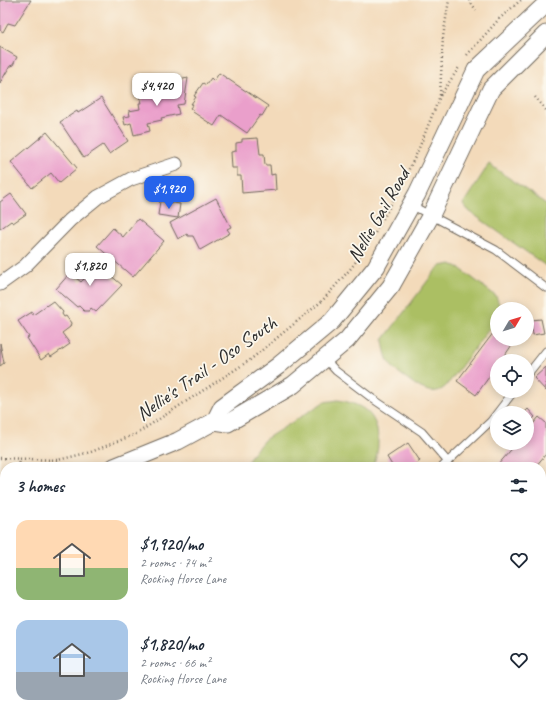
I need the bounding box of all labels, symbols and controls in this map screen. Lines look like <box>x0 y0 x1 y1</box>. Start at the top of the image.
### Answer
pin: $4,420 <box>124 73 190 107</box>
text: $4,420 <box>141 78 173 94</box>
street label: Nellie Gail Road <box>341 161 417 267</box>
pin: $1,920 <box>136 176 202 210</box>
text: $1,920 <box>153 181 185 197</box>
pin: $1,820 <box>57 253 123 287</box>
text: $1,820 <box>74 258 106 274</box>
north arrow <box>490 302 534 346</box>
map controls <box>490 302 534 450</box>
street label: Nellie's Trail - Oso South <box>131 310 282 426</box>
button: locate <box>490 354 534 398</box>
button: layers <box>490 406 534 450</box>
icon: filters <box>508 475 530 497</box>
text: 3 homes <box>16 476 64 497</box>
text: $1,920/mo <box>140 534 203 555</box>
icon: home <box>48 536 96 584</box>
icon: heart <box>508 549 530 571</box>
text: 2 rooms · 74 m² <box>140 555 210 571</box>
text: Rocking Horse Lane <box>140 571 226 587</box>
text: $1,820/mo <box>140 634 203 655</box>
icon: home <box>48 636 96 684</box>
icon: heart <box>508 649 530 671</box>
text: 2 rooms · 66 m² <box>140 655 210 671</box>
text: Rocking Horse Lane <box>140 671 226 687</box>

